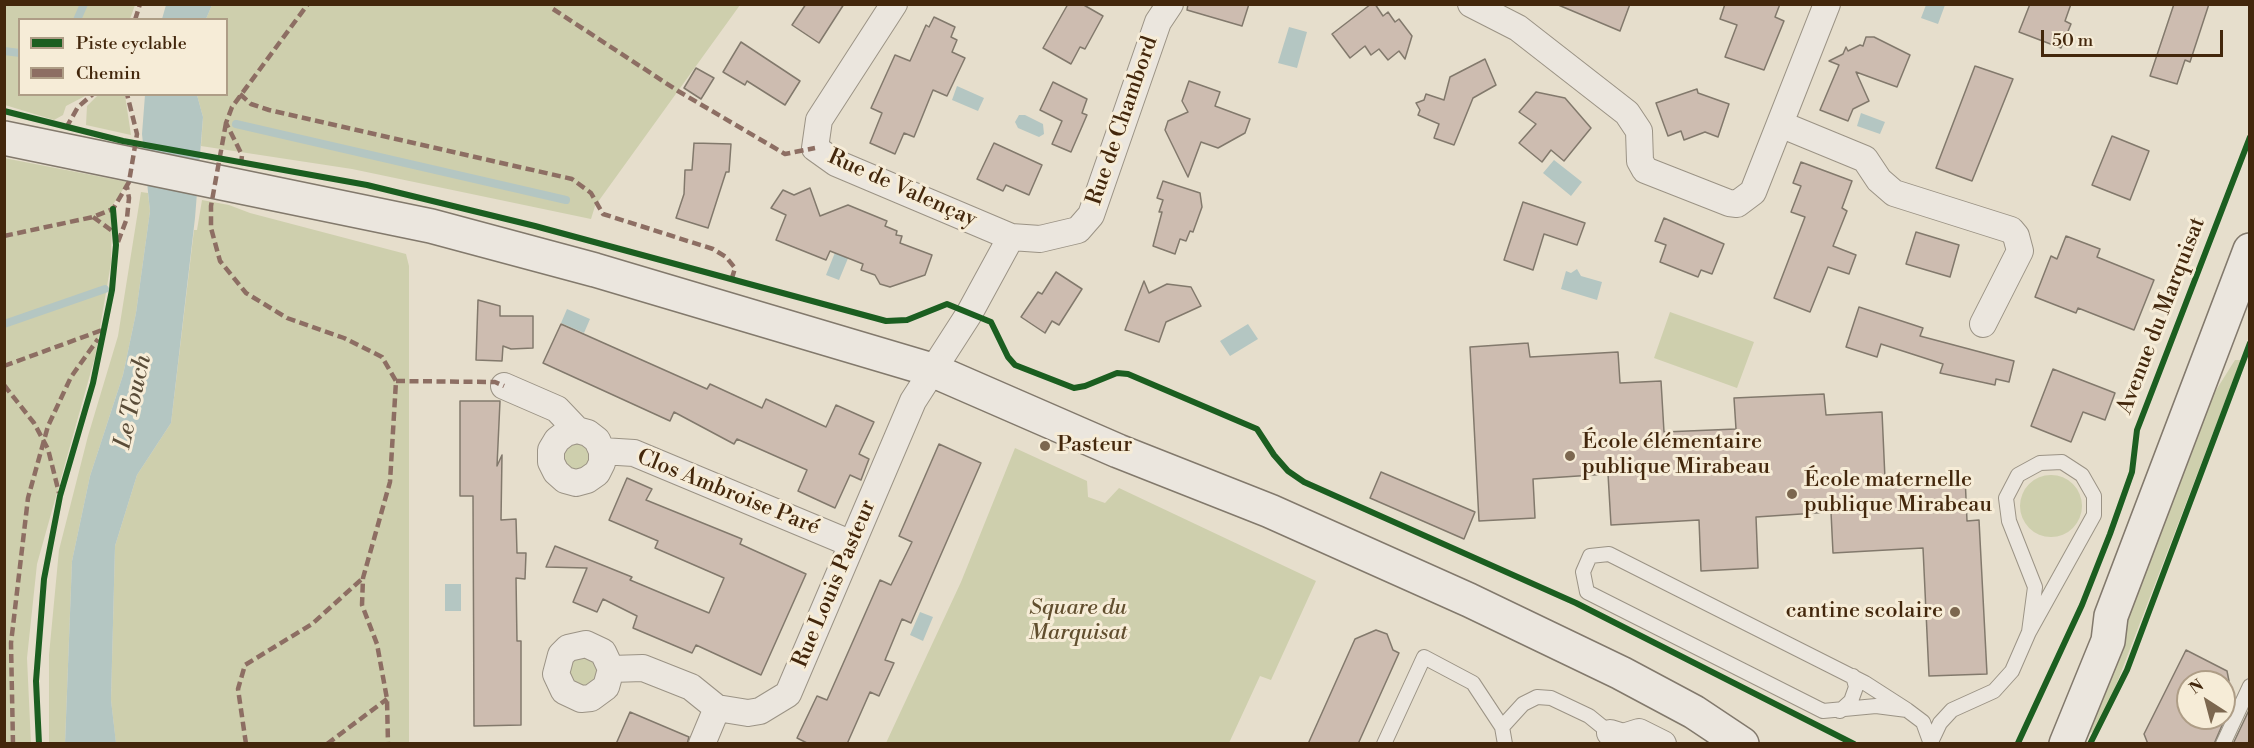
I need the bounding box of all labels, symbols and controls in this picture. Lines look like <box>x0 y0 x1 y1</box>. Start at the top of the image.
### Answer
legend <box>18 18 228 96</box>
scale bar <box>2044 18 2226 56</box>
text: 50 m <box>2052 29 2093 52</box>
text: Piste cyclable <box>76 32 187 55</box>
street label: Rue de Chambord <box>1082 33 1164 209</box>
text: Chemin <box>76 62 141 85</box>
street label: Rue de Valençay <box>824 144 980 234</box>
street label: Avenue du Marquisat <box>2112 214 2212 418</box>
water label: Le Touch <box>109 352 159 452</box>
place label: École élémentaire publique Mirabeau <box>1582 430 1770 482</box>
place label: Pasteur <box>1057 433 1133 459</box>
marker: Pasteur <box>1038 439 1052 453</box>
street label: Clos Ambroise Paré <box>633 444 823 542</box>
marker: École élémentaire publique Mirabeau <box>1563 449 1577 463</box>
place label: École maternelle publique Mirabeau <box>1804 468 1992 520</box>
marker: École maternelle publique Mirabeau <box>1785 487 1799 501</box>
street label: Rue Louis Pasteur <box>788 496 882 672</box>
park label: Square du Marquisat <box>1028 596 1128 648</box>
place label: cantine scolaire <box>1785 599 1943 625</box>
marker: cantine scolaire <box>1948 605 1962 619</box>
north arrow <box>2176 670 2236 730</box>
text: N <box>2186 675 2208 699</box>

